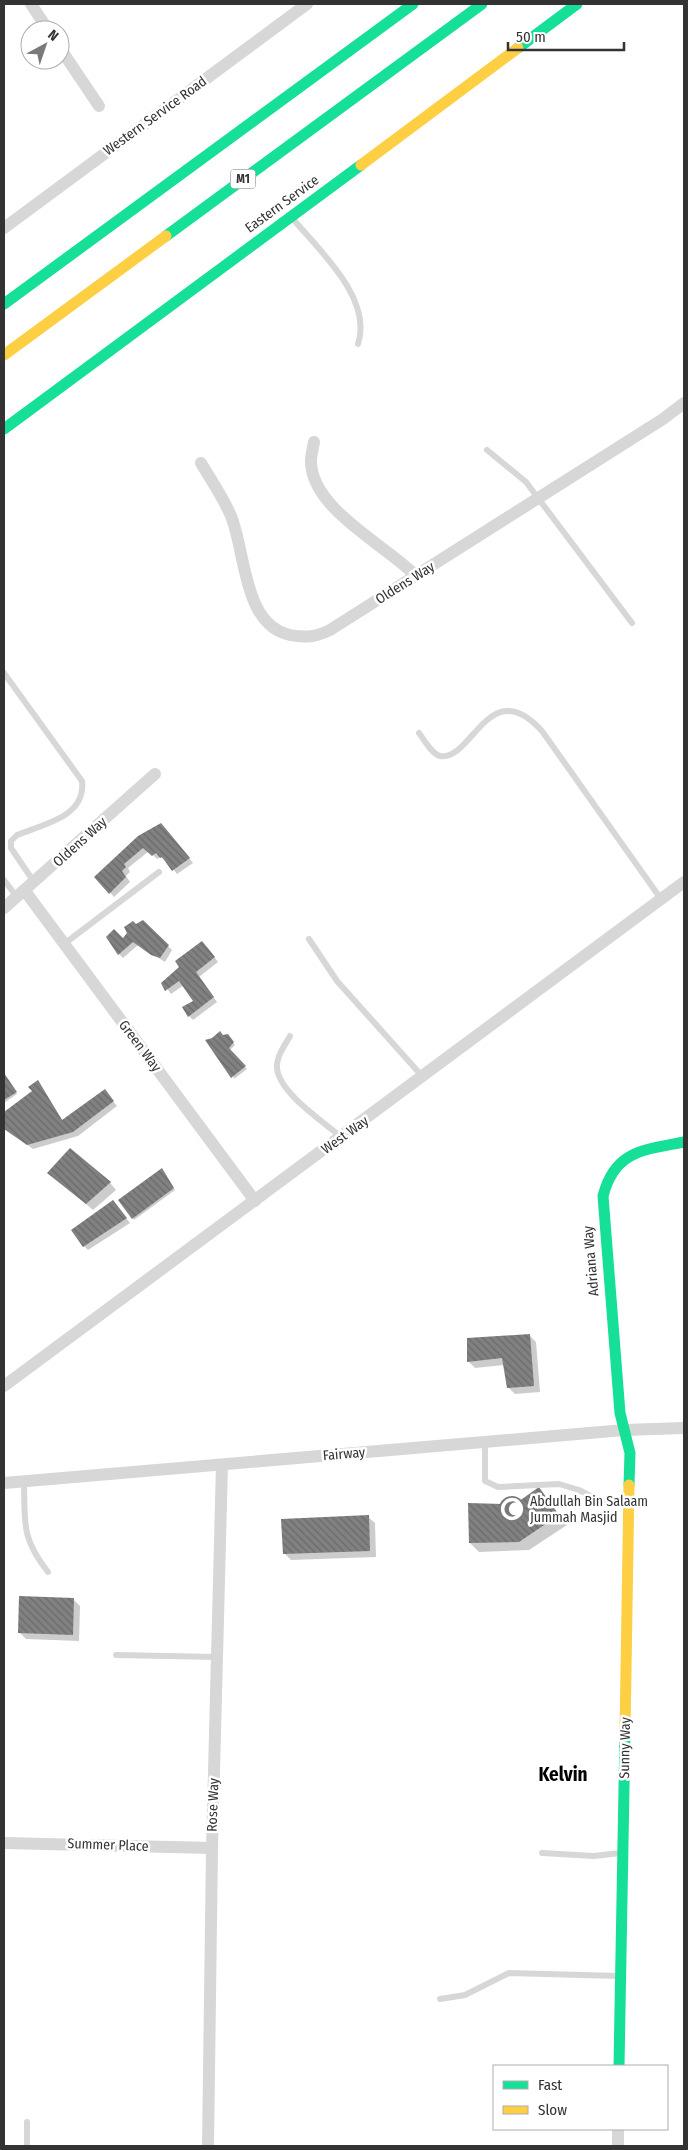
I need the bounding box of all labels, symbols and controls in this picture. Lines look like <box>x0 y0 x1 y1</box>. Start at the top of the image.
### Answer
north arrow <box>20 20 70 70</box>
scale bar <box>508 20 624 52</box>
text: N <box>44 26 62 45</box>
text: 50 m <box>516 28 546 46</box>
street label: Western Service Road <box>100 73 210 159</box>
road number: M1 <box>230 170 256 188</box>
street label: Eastern Service <box>242 171 322 236</box>
street label: Oldens Way <box>372 558 438 608</box>
street label: Oldens Way <box>50 813 111 871</box>
street label: Green Way <box>115 1017 165 1076</box>
street label: West Way <box>318 1112 372 1158</box>
street label: Adriana Way <box>579 1224 603 1297</box>
street label: Fairway <box>322 1444 367 1464</box>
place label: Abdullah Bin Salaam Jummah Masjid <box>530 1493 648 1526</box>
mosque icon: Abdullah Bin Salaam Jummah Masjid <box>499 1496 525 1522</box>
street label: Sunny Way <box>616 1716 634 1779</box>
district label: Kelvin <box>538 1763 588 1786</box>
street label: Rose Way <box>204 1777 222 1832</box>
street label: Summer Place <box>67 1835 149 1855</box>
legend <box>493 2065 668 2130</box>
text: Fast <box>538 2076 562 2094</box>
text: Slow <box>538 2101 567 2119</box>

